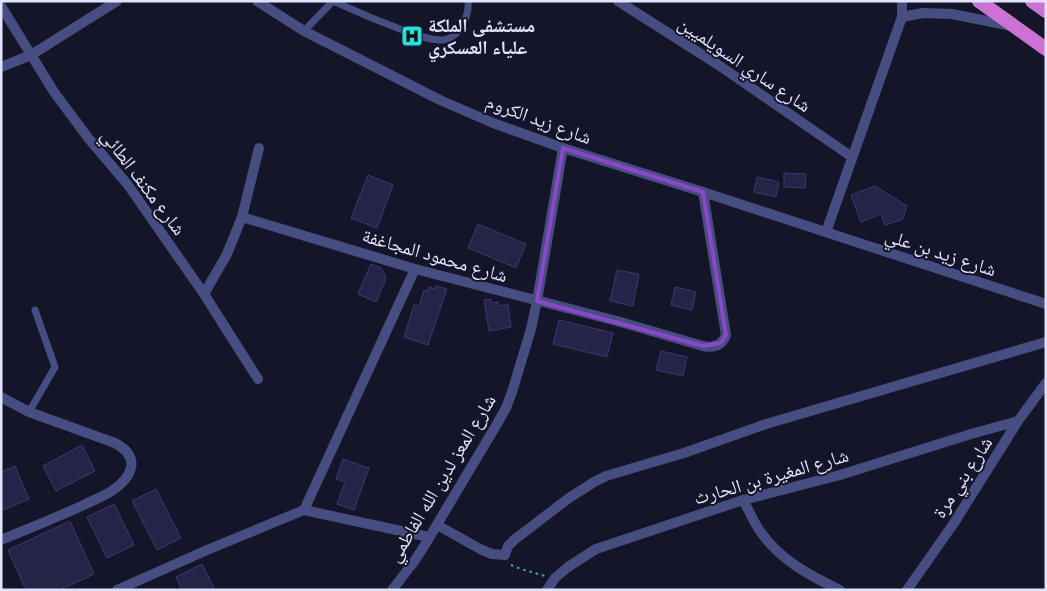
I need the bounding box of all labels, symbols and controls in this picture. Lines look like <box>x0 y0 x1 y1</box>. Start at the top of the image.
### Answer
street label: شارع ساري السويلميين <box>672 12 815 120</box>
place label: مستشفى الملكة علياء العسكري <box>428 14 535 63</box>
hospital icon: مستشفى الملكة علياء العسكري <box>400 24 424 48</box>
street label: شارع زيد الكروم <box>482 90 595 151</box>
street label: شارع مكنف الطائي <box>93 125 191 242</box>
street label: شارع محمود المجاغفة <box>360 224 510 287</box>
street label: شارع زيد بن علي <box>881 224 999 285</box>
street label: شارع المعز لدين الله الفاطمي <box>382 390 504 568</box>
street label: شارع بني مرة <box>928 432 1000 524</box>
street label: شارع المغيرة بن الحارث <box>691 443 851 510</box>

